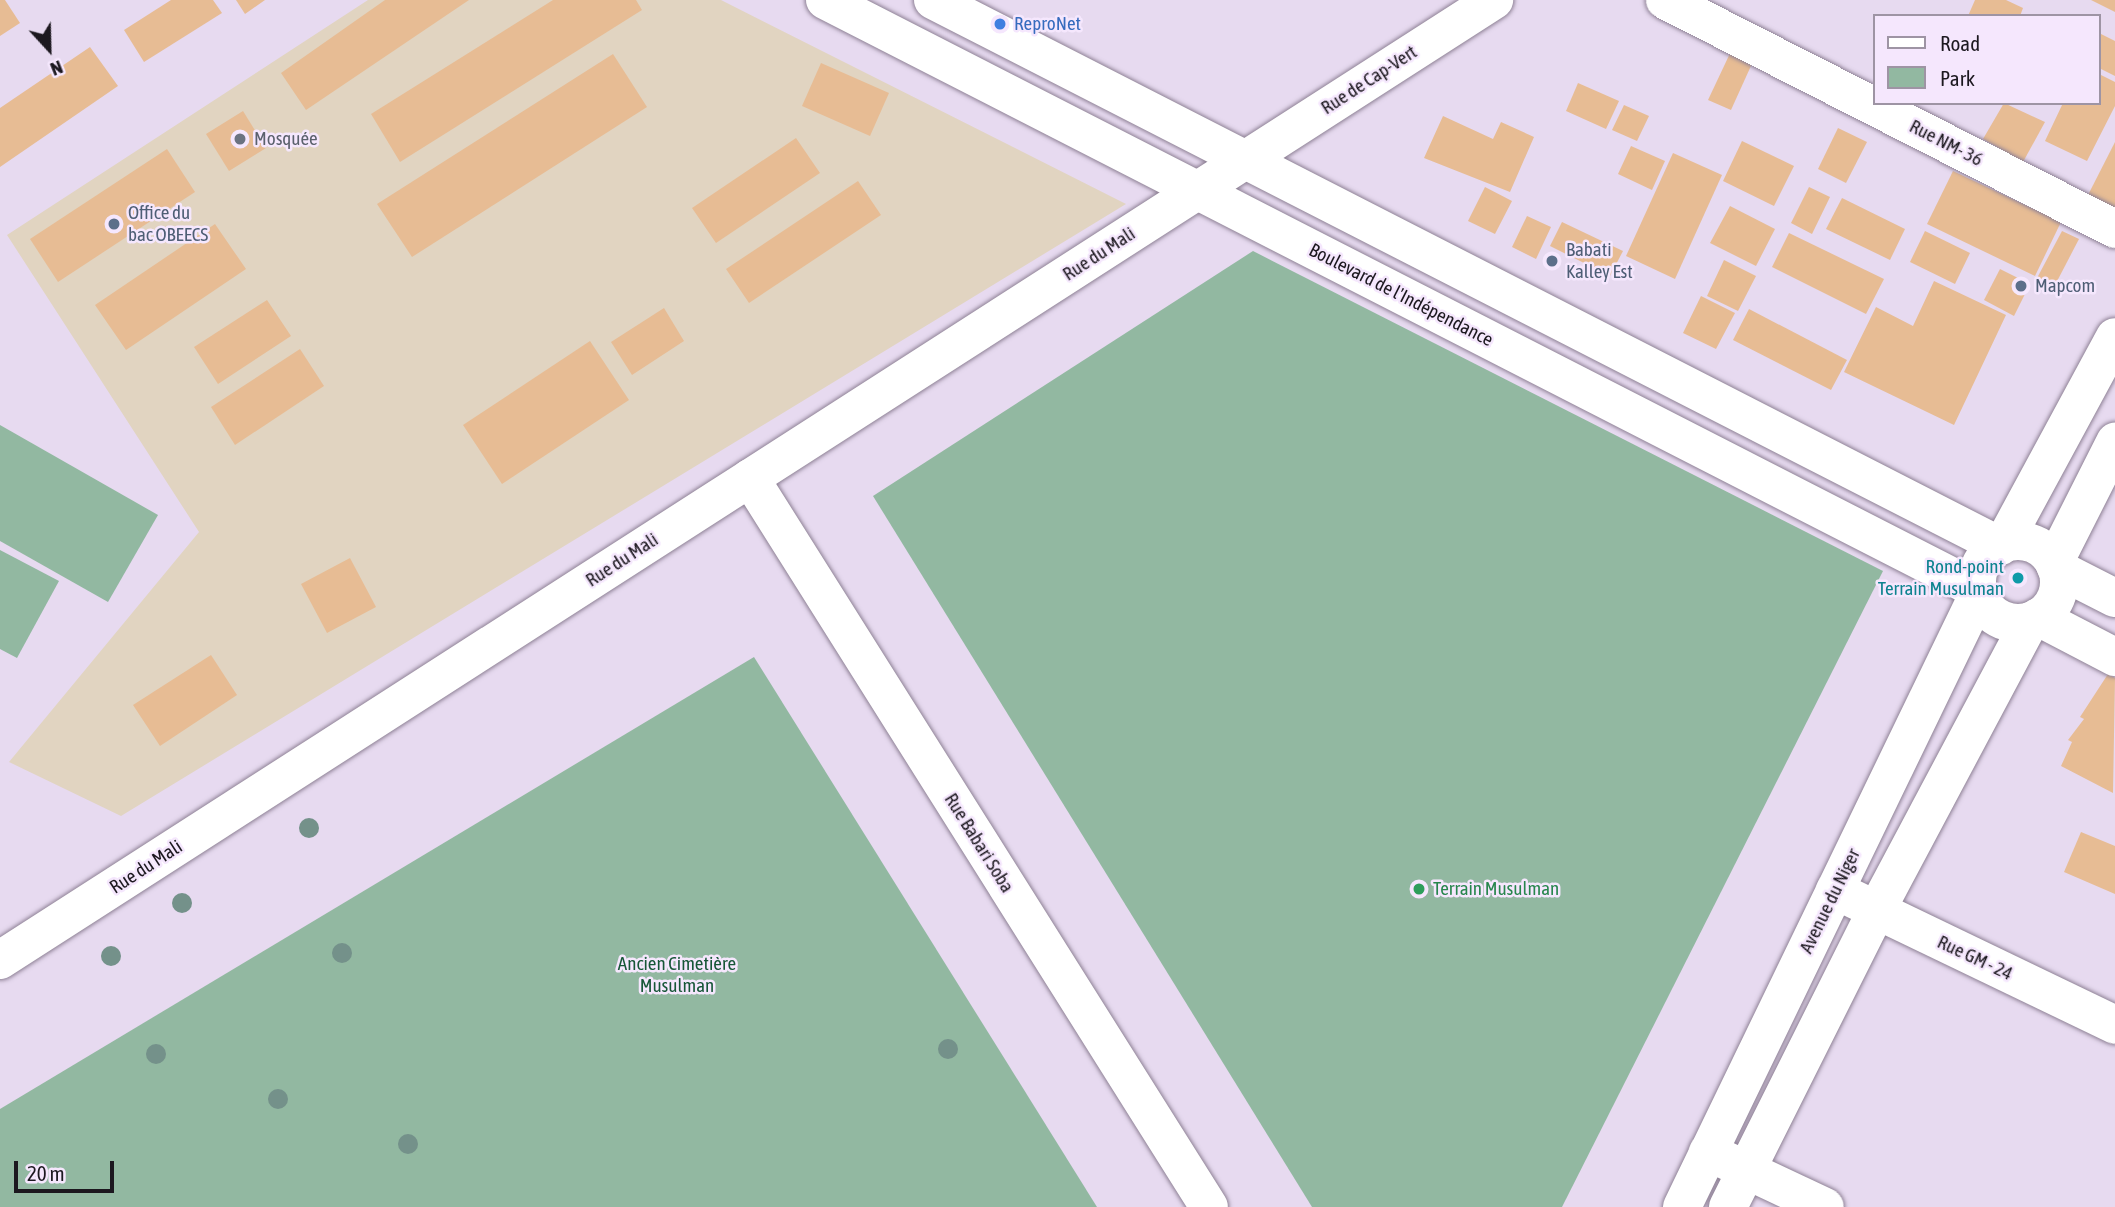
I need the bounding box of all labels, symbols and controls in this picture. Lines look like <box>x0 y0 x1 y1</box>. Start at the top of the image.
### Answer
place label: ReproNet <box>1014 13 1081 35</box>
north arrow <box>14 14 84 84</box>
legend <box>1874 14 2101 105</box>
marker: ReproNet <box>992 16 1008 32</box>
text: Road <box>1940 31 1980 55</box>
street label: Rue de Cap-Vert <box>1317 41 1421 119</box>
text: N <box>48 56 66 81</box>
text: Park <box>1940 66 1975 90</box>
street label: Rue NM- 36 <box>1906 115 1986 171</box>
place label: Mosquée <box>254 128 318 150</box>
marker: Mosquée <box>232 131 248 147</box>
place label: Office du bac OBEECS <box>128 202 208 246</box>
marker: Office du bac OBEECS <box>106 216 122 232</box>
street label: Rue du Mali <box>1059 222 1139 286</box>
street label: Boulevard de l'Indépendance <box>1305 239 1497 351</box>
place label: Babati Kalley Est <box>1566 239 1633 283</box>
marker: Babati Kalley Est <box>1544 253 1560 269</box>
place label: Mapcom <box>2035 275 2095 297</box>
marker: Mapcom <box>2013 278 2029 294</box>
street label: Rue du Mali <box>582 528 662 592</box>
place label: Rond-point Terrain Musulman <box>1878 556 2004 600</box>
marker: Rond-point Terrain Musulman <box>2010 570 2026 586</box>
street label: Rue Babari Soba <box>939 789 1019 897</box>
street label: Rue du Mali <box>106 835 186 899</box>
street label: Avenue du Niger <box>1795 845 1865 957</box>
place label: Terrain Musulman <box>1433 878 1559 900</box>
marker: Terrain Musulman <box>1411 881 1427 897</box>
street label: Rue GM - 24 <box>1934 931 2016 985</box>
park label: Ancien Cimetière Musulman <box>618 953 736 997</box>
scale bar <box>18 1148 117 1192</box>
text: 20 m <box>27 1161 65 1185</box>

